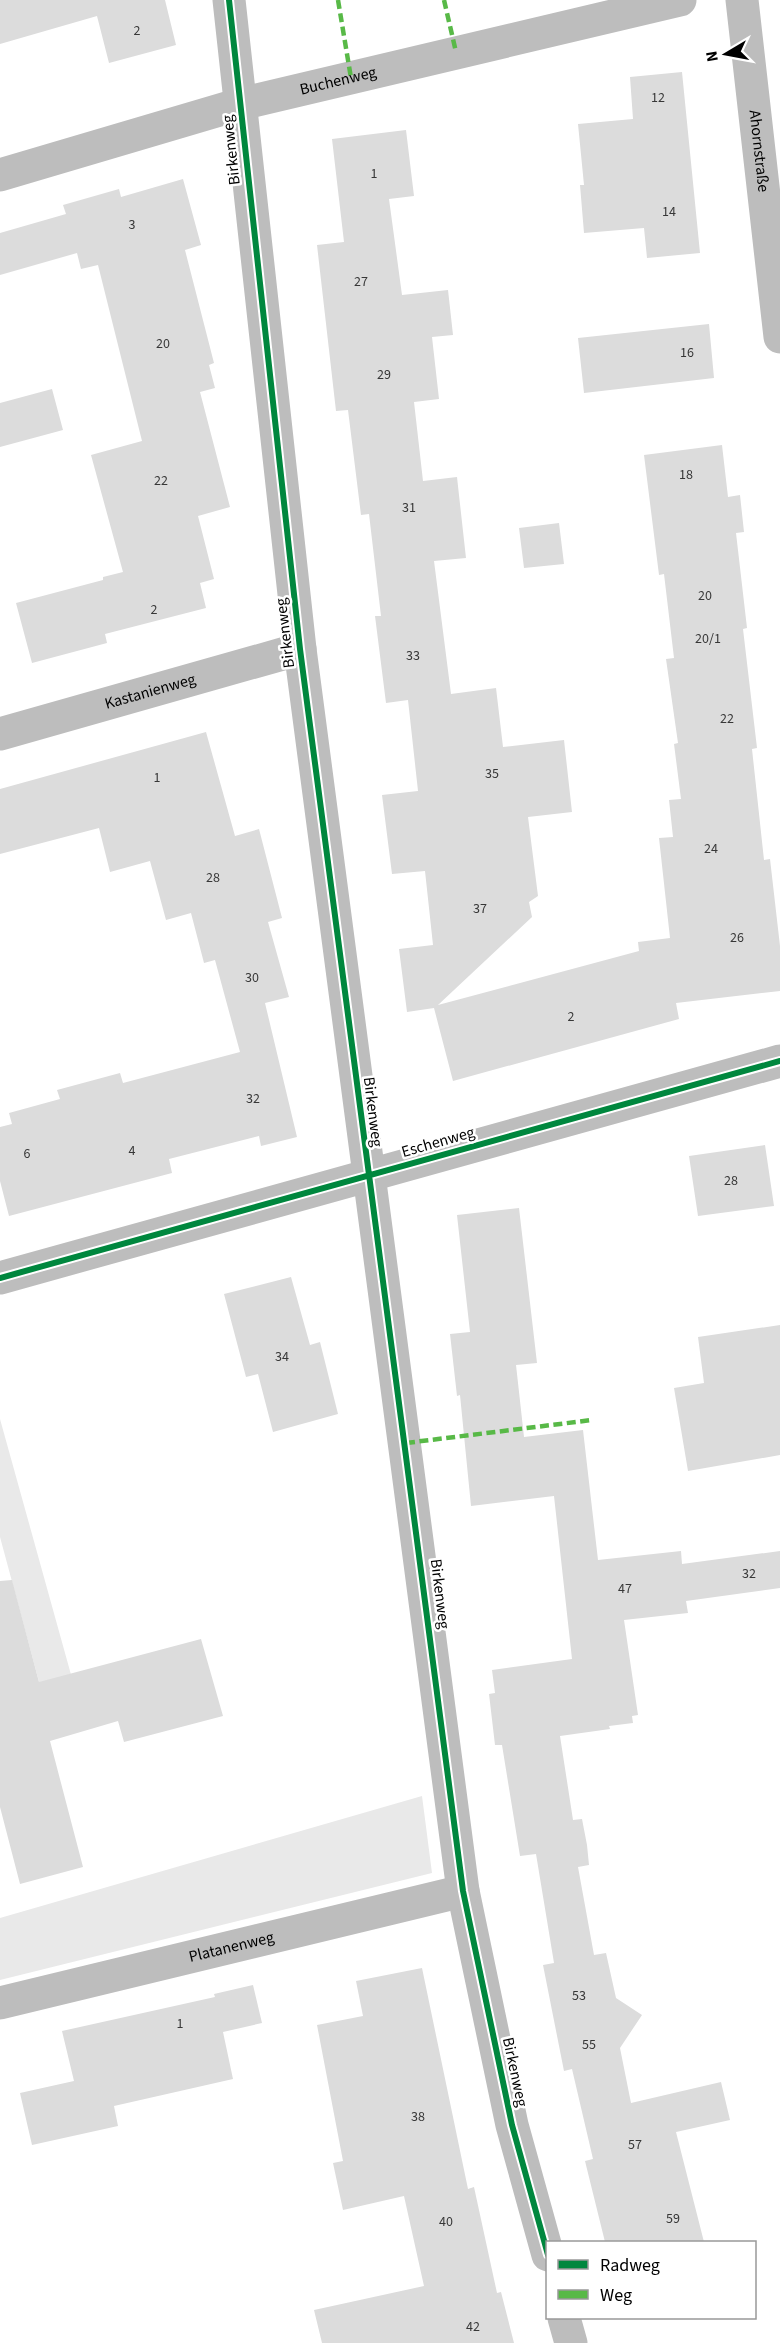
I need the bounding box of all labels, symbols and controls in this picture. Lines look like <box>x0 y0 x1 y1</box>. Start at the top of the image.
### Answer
house number: 2 <box>134 21 141 41</box>
north arrow <box>696 24 756 84</box>
text: N <box>700 49 724 64</box>
street label: Buchenweg <box>297 61 379 101</box>
house number: 12 <box>651 88 665 108</box>
street label: Ahornstraße <box>743 109 775 193</box>
street label: Birkenweg <box>216 114 246 186</box>
house number: 1 <box>371 164 378 184</box>
house number: 14 <box>662 202 676 222</box>
house number: 3 <box>129 215 136 235</box>
house number: 27 <box>354 272 368 292</box>
house number: 20 <box>156 334 170 354</box>
house number: 16 <box>680 343 694 363</box>
house number: 29 <box>377 365 391 385</box>
house number: 18 <box>679 465 693 485</box>
house number: 22 <box>154 471 168 491</box>
house number: 31 <box>402 498 416 518</box>
house number: 20 <box>698 586 712 606</box>
street label: Birkenweg <box>270 597 300 669</box>
house number: 2 <box>151 600 158 620</box>
house number: 20/1 <box>695 629 721 649</box>
house number: 33 <box>406 646 420 666</box>
street label: Kastanienweg <box>102 668 198 715</box>
house number: 22 <box>720 709 734 729</box>
house number: 35 <box>485 764 499 784</box>
house number: 1 <box>154 768 161 788</box>
house number: 24 <box>704 839 718 859</box>
house number: 28 <box>206 868 220 888</box>
house number: 37 <box>473 899 487 919</box>
house number: 26 <box>730 928 744 948</box>
house number: 30 <box>245 968 259 988</box>
house number: 2 <box>568 1007 575 1027</box>
street label: Birkenweg <box>358 1076 388 1148</box>
house number: 32 <box>246 1089 260 1109</box>
street label: Eschenweg <box>399 1121 477 1163</box>
house number: 4 <box>129 1141 136 1161</box>
house number: 6 <box>24 1144 31 1164</box>
house number: 28 <box>724 1171 738 1191</box>
house number: 34 <box>275 1347 289 1367</box>
street label: Birkenweg <box>425 1558 455 1630</box>
house number: 32 <box>742 1564 756 1584</box>
house number: 47 <box>618 1579 632 1599</box>
street label: Platanenweg <box>186 1926 276 1968</box>
house number: 53 <box>572 1986 586 2006</box>
house number: 1 <box>177 2014 184 2034</box>
street label: Birkenweg <box>497 2035 533 2109</box>
house number: 55 <box>582 2035 596 2055</box>
house number: 38 <box>411 2107 425 2127</box>
house number: 57 <box>628 2135 642 2155</box>
house number: 59 <box>666 2209 680 2229</box>
house number: 40 <box>439 2212 453 2232</box>
legend <box>546 2241 756 2319</box>
text: Radweg <box>600 2253 660 2278</box>
text: Weg <box>600 2283 632 2308</box>
house number: 42 <box>466 2317 480 2337</box>

